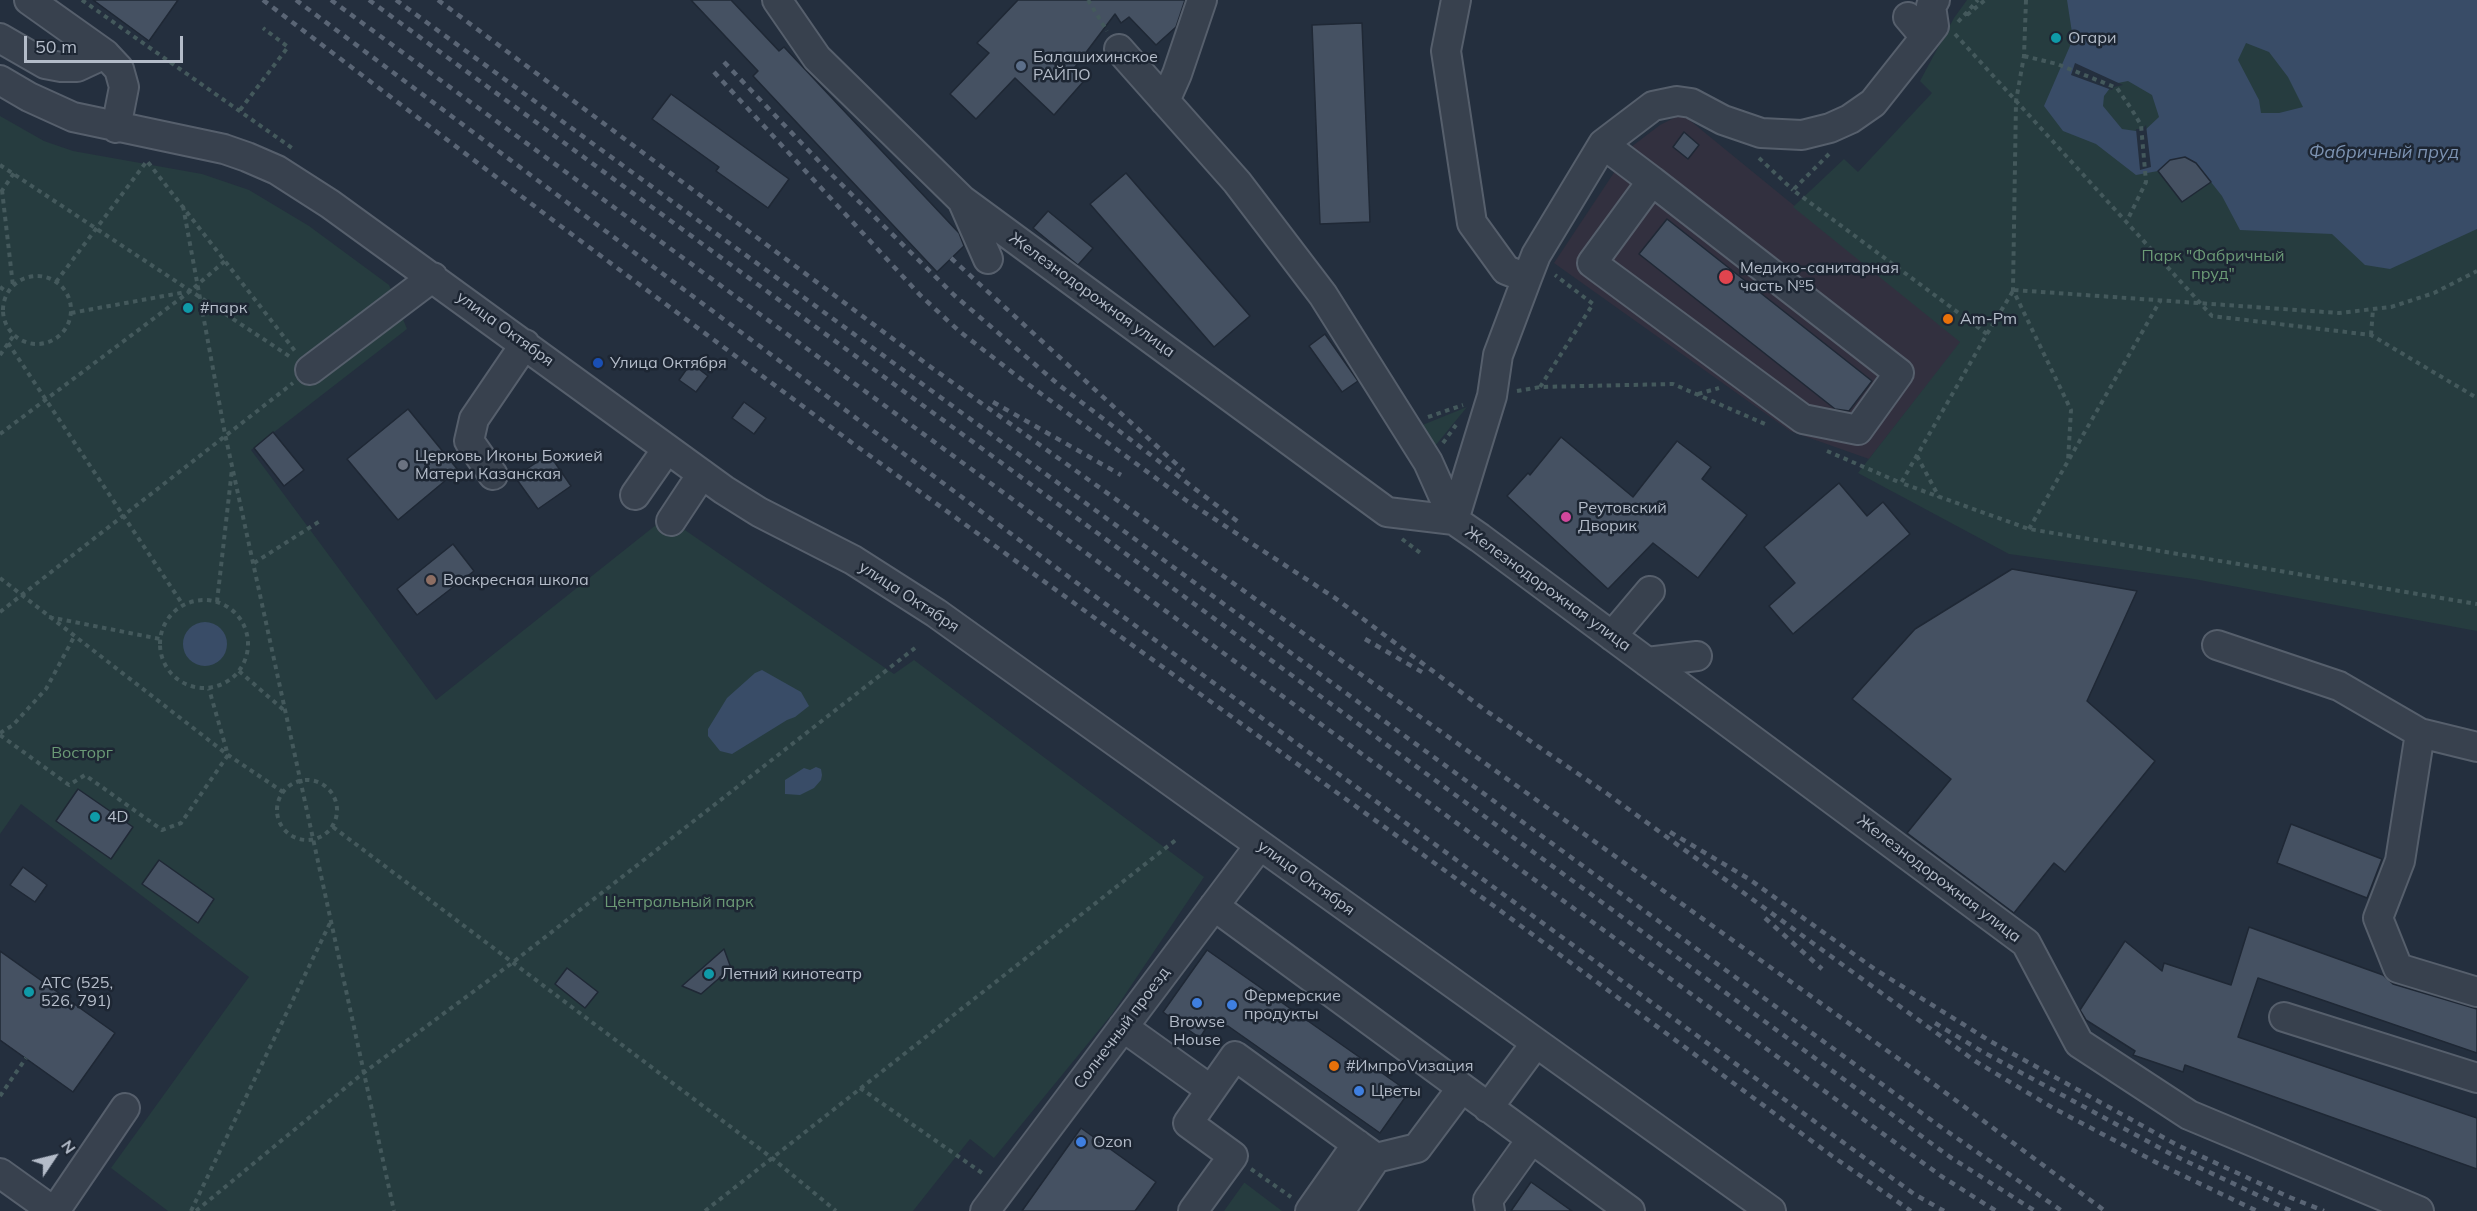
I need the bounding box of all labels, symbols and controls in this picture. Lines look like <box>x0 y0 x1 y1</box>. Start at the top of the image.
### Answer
scale bar <box>27 24 186 62</box>
place label: Огари <box>2068 28 2117 48</box>
marker: Огари <box>2049 31 2063 45</box>
text: 50 m <box>35 35 77 58</box>
place label: Балашихинское РАЙПО <box>1033 47 1158 85</box>
marker: Балашихинское РАЙПО <box>1014 59 1028 73</box>
water label: Фабричный пруд <box>2309 142 2459 164</box>
street label: Железнодорожная улица <box>1006 228 1178 362</box>
park label: Парк "Фабричный пруд" <box>2141 246 2285 284</box>
place label: Медико-санитарная часть №5 <box>1740 258 1899 296</box>
marker: Медико-санитарная часть №5 <box>1717 268 1735 286</box>
street label: улица Октября <box>453 287 557 371</box>
place label: #парк <box>200 298 247 318</box>
marker: #парк <box>181 301 195 315</box>
place label: Am-Pm <box>1960 309 2017 329</box>
marker: Am-Pm <box>1941 312 1955 326</box>
place label: Улица Октября <box>610 353 727 373</box>
marker: Улица Октября <box>591 356 605 370</box>
place label: Церковь Иконы Божией Матери Казанская <box>415 446 603 484</box>
marker: Церковь Иконы Божией Матери Казанская <box>396 458 410 472</box>
place label: Реутовский Дворик <box>1578 498 1667 536</box>
marker: Реутовский Дворик <box>1559 510 1573 524</box>
street label: Железнодорожная улица <box>1462 522 1634 656</box>
street label: улица Октября <box>855 557 963 637</box>
place label: Воскресная школа <box>443 570 589 590</box>
marker: Воскресная школа <box>424 573 438 587</box>
park label: Восторг <box>51 743 113 763</box>
place label: 4D <box>107 807 129 827</box>
marker: 4D <box>88 810 102 824</box>
street label: Железнодорожная улица <box>1853 811 2025 947</box>
street label: улица Октября <box>1254 836 1358 920</box>
park label: Центральный парк <box>604 892 754 912</box>
street label: Солнечный проезд <box>1070 963 1174 1093</box>
place label: Летний кинотеатр <box>721 964 862 984</box>
marker: Летний кинотеатр <box>702 967 716 981</box>
place label: АТС (525, 526, 791) <box>41 973 113 1011</box>
marker: АТС (525, 526, 791) <box>22 985 36 999</box>
place label: Фермерские продукты <box>1244 986 1341 1024</box>
marker: Browse House <box>1190 996 1204 1010</box>
marker: Фермерские продукты <box>1225 998 1239 1012</box>
place label: Browse House <box>1169 1012 1225 1050</box>
place label: #ИмпроVизация <box>1346 1056 1474 1076</box>
marker: #ИмпроVизация <box>1327 1059 1341 1073</box>
place label: Цветы <box>1371 1081 1421 1101</box>
marker: Цветы <box>1352 1084 1366 1098</box>
north arrow <box>24 1127 84 1187</box>
place label: Ozon <box>1093 1132 1132 1152</box>
marker: Ozon <box>1074 1135 1088 1149</box>
text: N <box>57 1136 80 1157</box>

